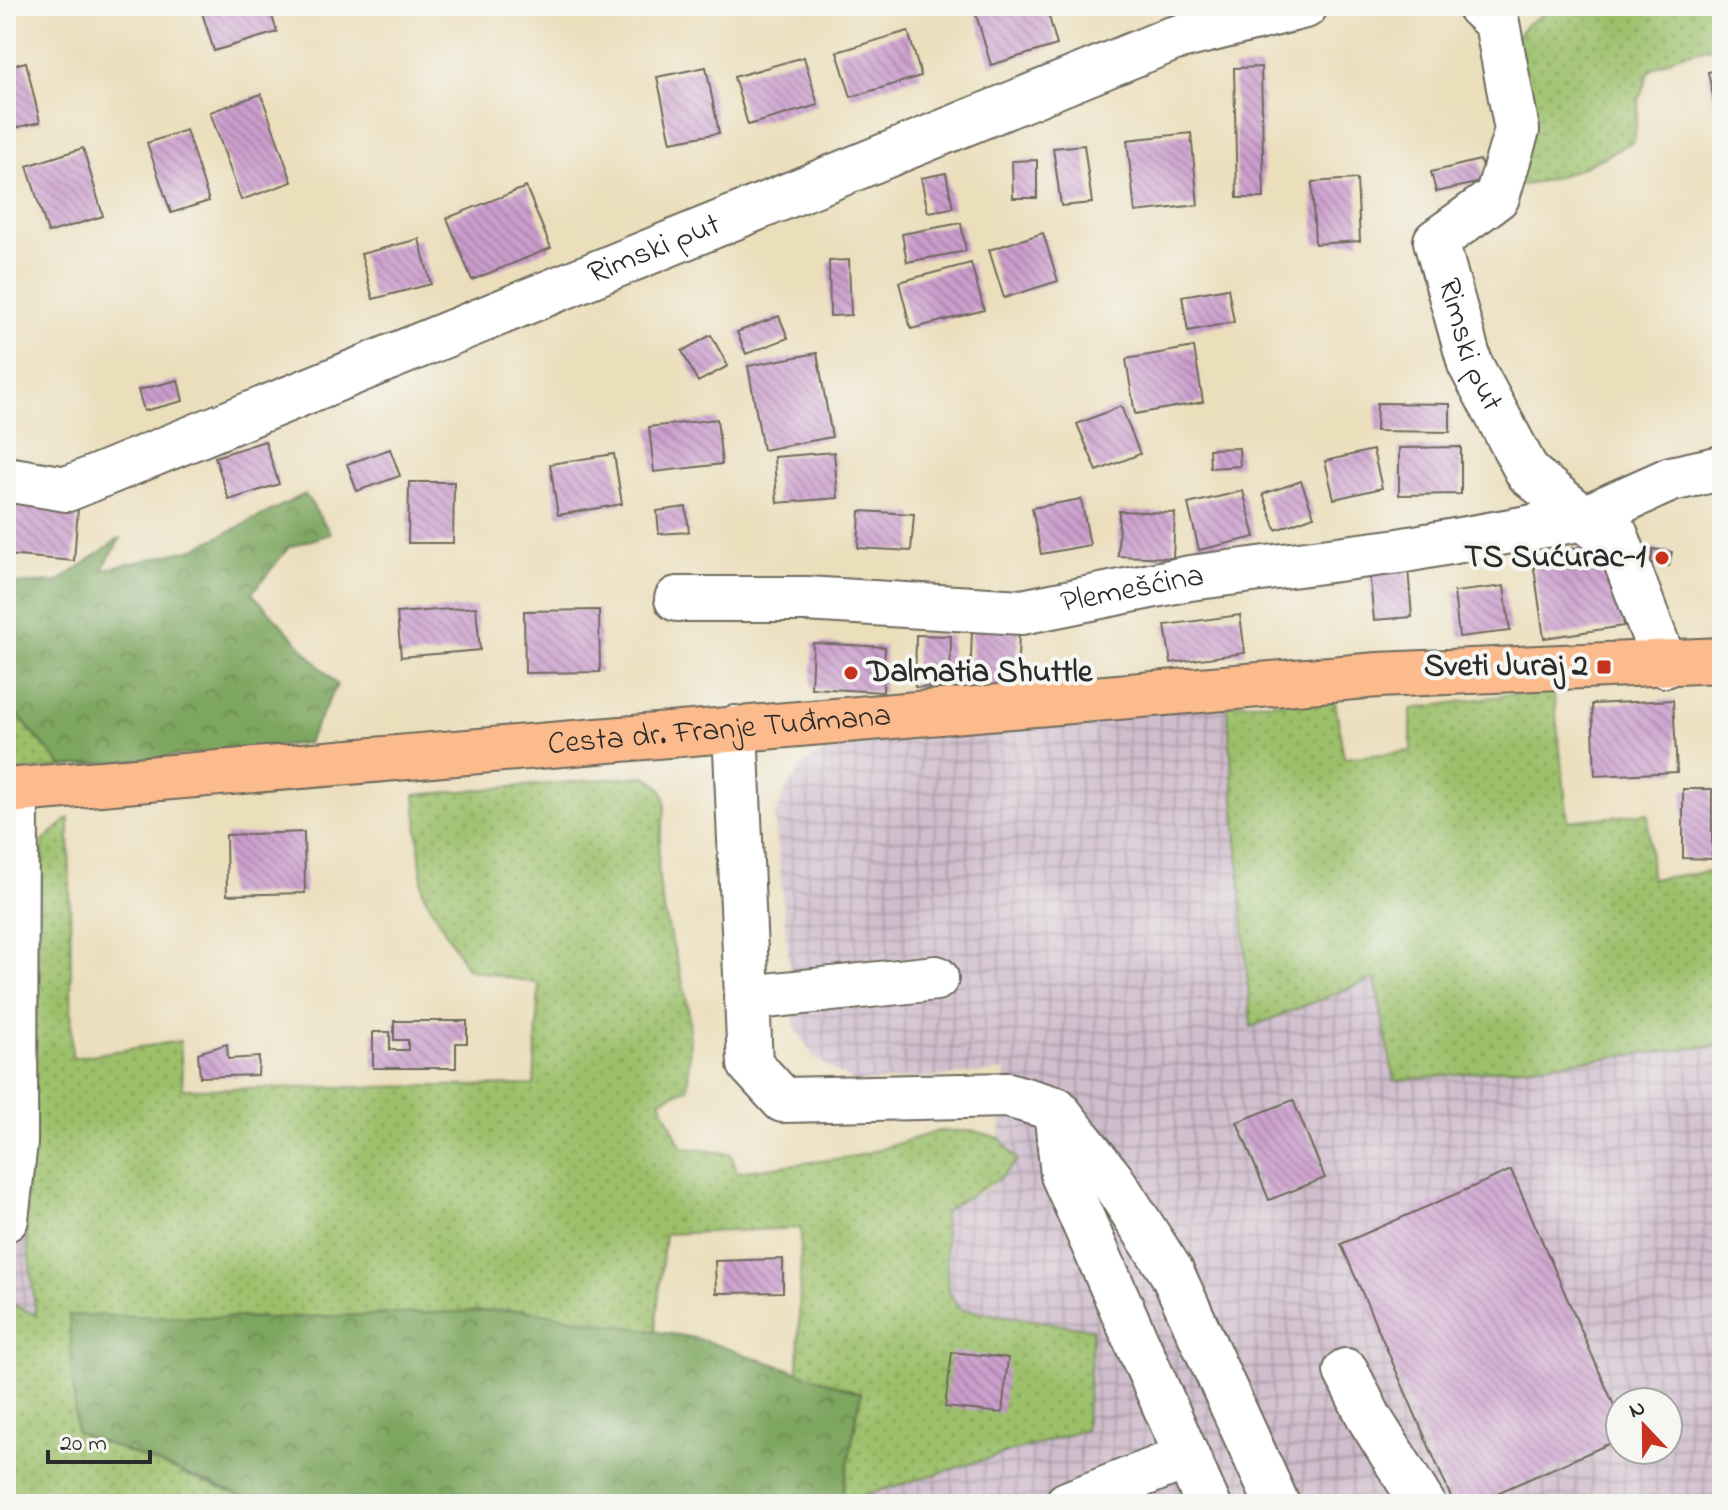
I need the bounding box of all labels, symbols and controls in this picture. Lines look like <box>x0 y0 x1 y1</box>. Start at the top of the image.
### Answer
street label: Rimski put <box>581 202 728 298</box>
street label: Rimski put <box>1424 273 1515 420</box>
place label: TS Sućurac-1 <box>1464 535 1646 582</box>
marker: TS Sućurac-1 <box>1653 549 1671 567</box>
street label: Plemešćina <box>1057 553 1207 627</box>
place label: Sveti Juraj 2 <box>1424 644 1588 691</box>
place label: Dalmatia Shuttle <box>865 650 1094 697</box>
marker: Sveti Juraj 2 <box>1595 658 1613 676</box>
marker: Dalmatia Shuttle <box>842 664 860 682</box>
street label: Cesta dr. Franje Tuđmana <box>546 693 893 769</box>
north arrow <box>1604 1386 1684 1466</box>
text: N <box>1625 1393 1651 1428</box>
scale bar <box>48 1414 150 1464</box>
text: 20 m <box>60 1427 107 1462</box>

